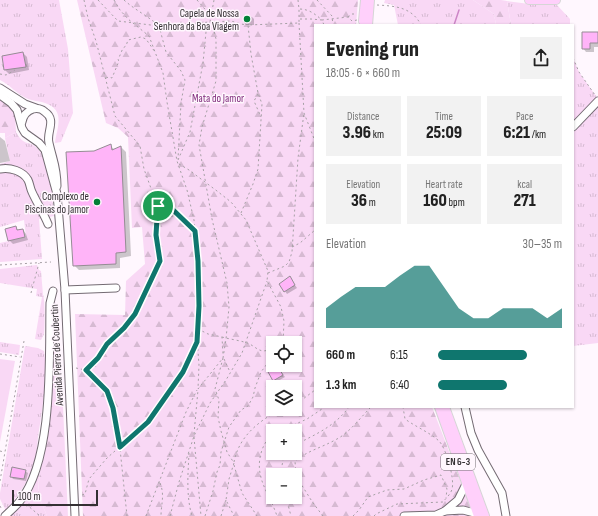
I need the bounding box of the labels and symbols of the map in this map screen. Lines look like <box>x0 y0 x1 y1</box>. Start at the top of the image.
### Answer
place label: Capela de Nossa Senhora da Boa Viagem <box>154 7 239 33</box>
marker: Capela de Nossa Senhora da Boa Viagem <box>242 14 252 24</box>
park label: Mata do Jamor <box>192 92 244 105</box>
pin <box>141 189 175 223</box>
place label: Complexo de Piscinas do Jamor <box>25 190 89 216</box>
marker: Complexo de Piscinas do Jamor <box>92 197 102 207</box>
street label: Avenida Pierre de Coubertin <box>48 304 66 407</box>
road number: EN 6-3 <box>441 454 475 470</box>
scale bar <box>12 488 98 507</box>

